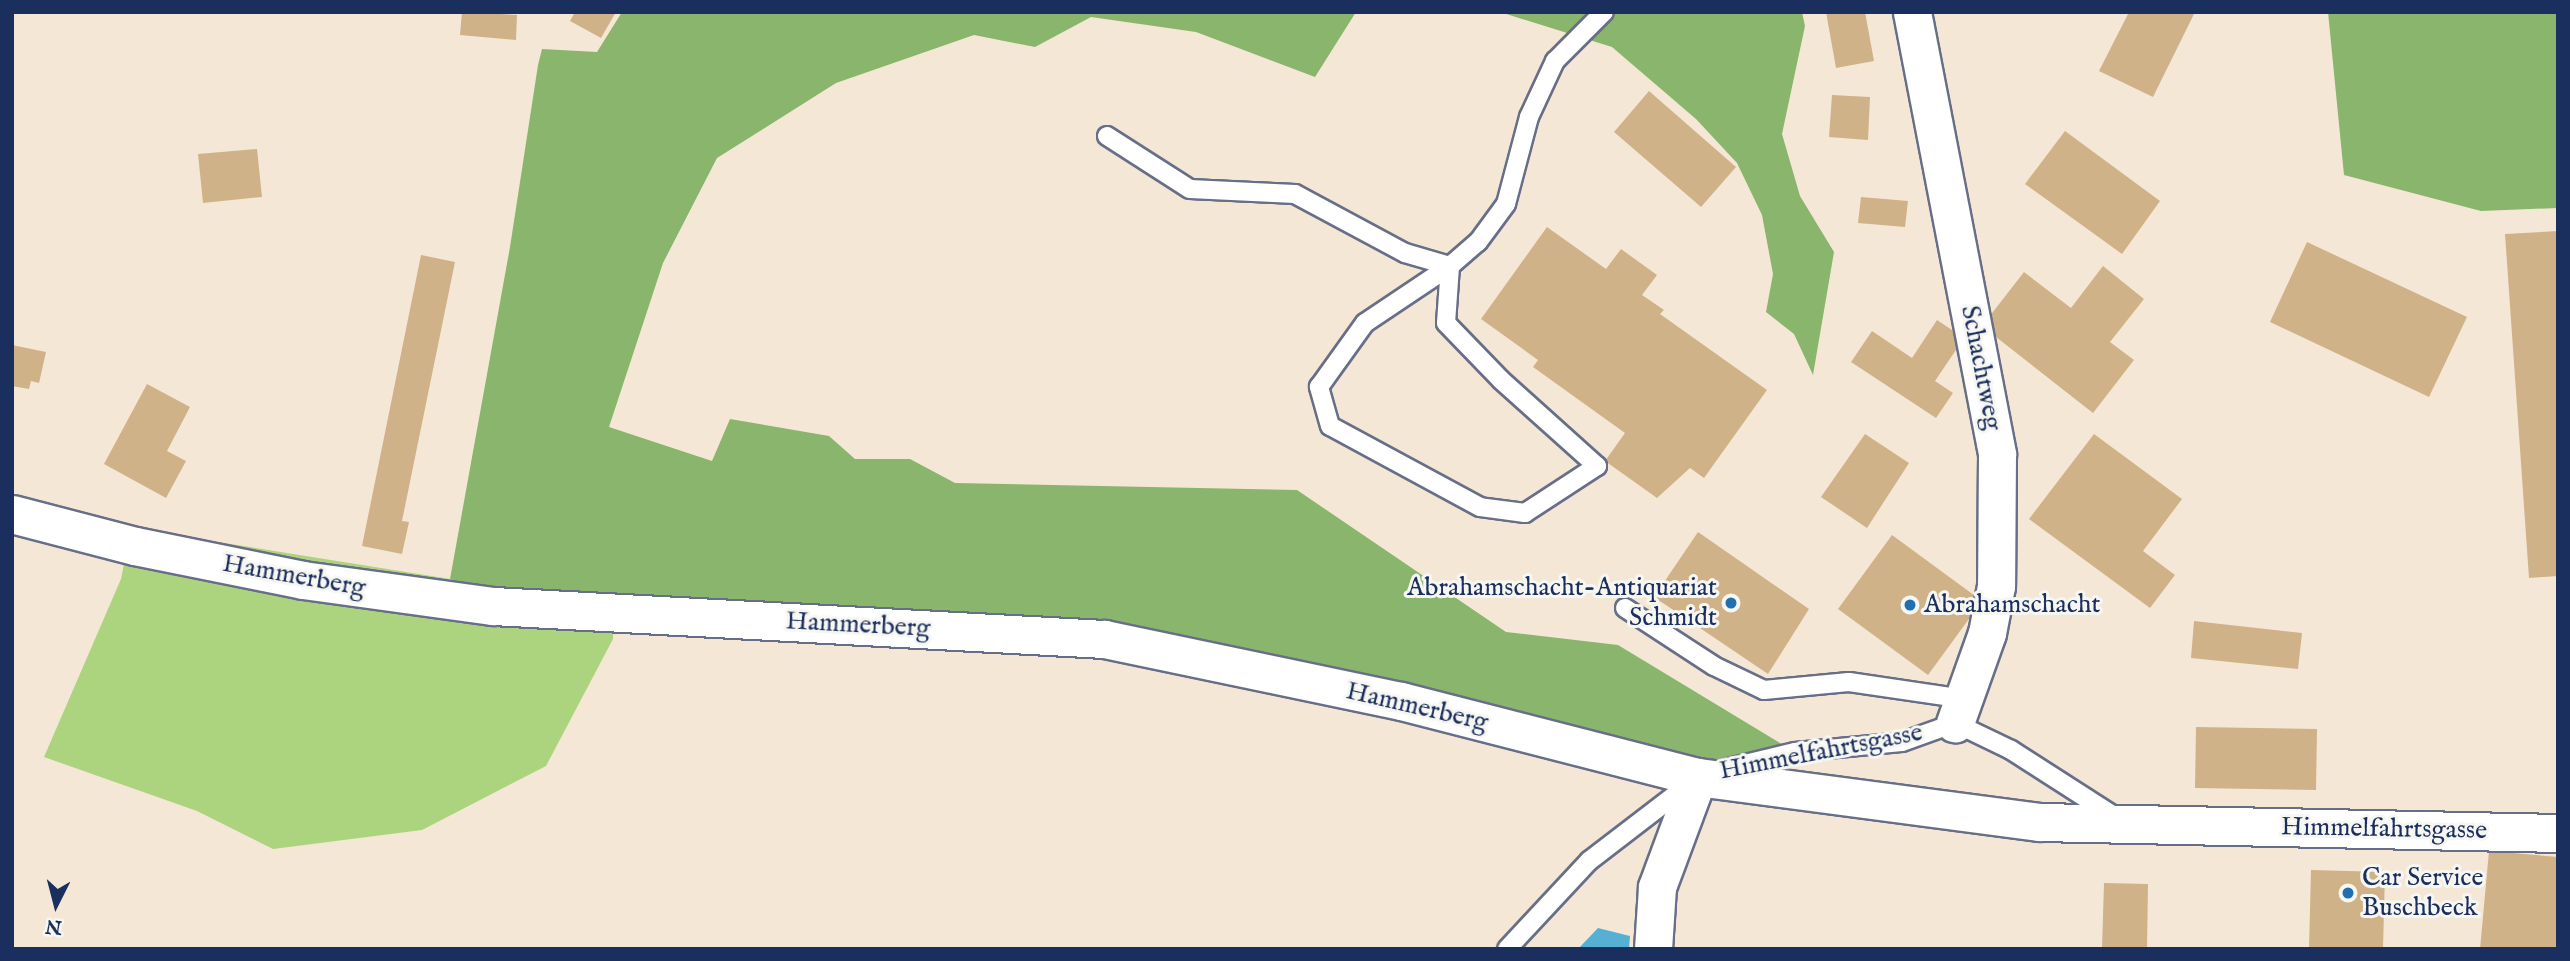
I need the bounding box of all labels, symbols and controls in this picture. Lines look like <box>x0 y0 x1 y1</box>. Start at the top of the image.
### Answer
street label: Schachtweg <box>1954 303 2008 433</box>
street label: Hammerberg <box>220 548 368 604</box>
place label: Abrahamschacht-Antiquariat Schmidt <box>1407 572 1717 634</box>
place label: Abrahamschacht <box>1924 589 2101 621</box>
marker: Abrahamschacht-Antiquariat Schmidt <box>1723 595 1739 611</box>
marker: Abrahamschacht <box>1902 597 1918 613</box>
street label: Hammerberg <box>785 606 931 644</box>
street label: Hammerberg <box>1343 676 1491 738</box>
street label: Himmelfahrtsgasse <box>1717 717 1925 787</box>
street label: Himmelfahrtsgasse <box>2281 812 2487 846</box>
place label: Car Service Buschbeck <box>2362 862 2483 924</box>
north arrow <box>21 870 91 940</box>
marker: Car Service Buschbeck <box>2340 885 2356 901</box>
text: N <box>44 913 63 939</box>

